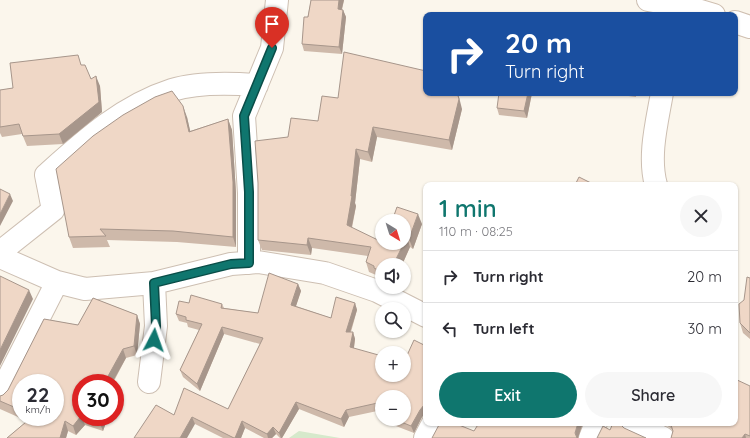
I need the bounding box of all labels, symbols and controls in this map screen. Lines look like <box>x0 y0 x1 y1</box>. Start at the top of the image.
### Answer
pin <box>255 7.0 289 48</box>
icon: arrive <box>261 13 283 35</box>
text: 20 m <box>505 25 572 60</box>
icon: right <box>439 28 491 80</box>
text: Turn right <box>505 60 585 83</box>
text: 1 min <box>439 193 497 223</box>
button: close <box>680 195 722 237</box>
north arrow <box>375 214 411 250</box>
map controls <box>375 214 411 426</box>
text: 110 m · 08:25 <box>439 223 513 239</box>
button: sound <box>375 258 411 294</box>
icon: right <box>439 266 461 288</box>
text: Turn right <box>473 267 544 286</box>
text: 20 m <box>687 267 722 286</box>
button: search <box>375 302 411 338</box>
icon: left <box>439 318 461 340</box>
position arrow <box>133 319 175 361</box>
text: Turn left <box>473 319 535 338</box>
text: 30 m <box>687 319 722 338</box>
button: + <box>375 346 411 382</box>
button: Exit <box>439 372 577 418</box>
button: Share <box>585 372 722 418</box>
speed limit sign: 30 <box>72 374 124 426</box>
text: 22 <box>27 382 49 407</box>
button: − <box>375 390 411 426</box>
text: km/h <box>25 403 51 416</box>

